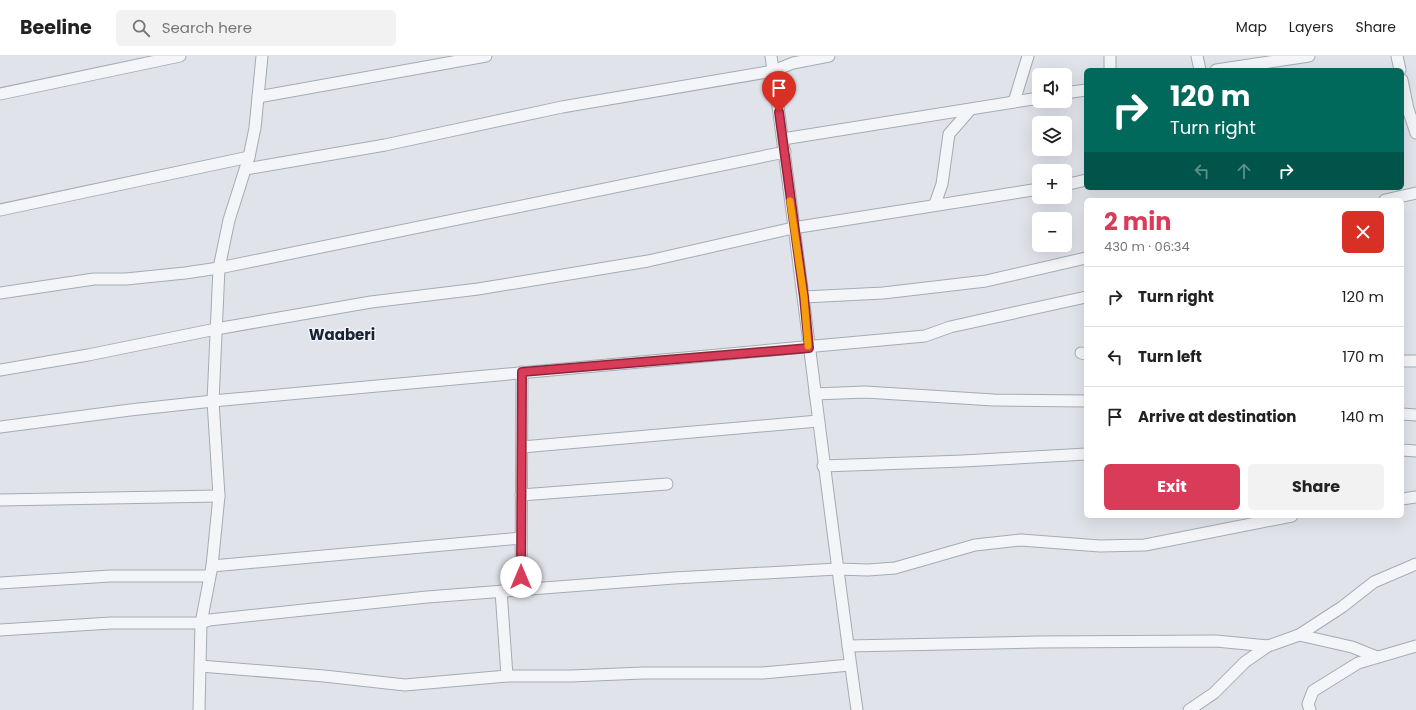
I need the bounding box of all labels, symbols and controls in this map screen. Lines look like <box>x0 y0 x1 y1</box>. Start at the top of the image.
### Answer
search box <box>116 10 396 46</box>
text: Beeline <box>20 14 92 41</box>
icon: search <box>130 17 152 39</box>
text: Search here <box>162 17 252 38</box>
text: Map <box>1236 17 1267 37</box>
text: Layers <box>1289 17 1333 37</box>
text: Share <box>1355 17 1396 37</box>
map controls <box>1032 68 1072 252</box>
button: sound <box>1032 68 1072 108</box>
pin <box>762 71 796 112</box>
icon: arrive <box>768 77 790 99</box>
text: 120 m <box>1170 77 1250 116</box>
icon: right <box>1104 84 1156 136</box>
text: Turn right <box>1170 115 1256 140</box>
button: layers <box>1032 116 1072 156</box>
icon: left <box>1191 160 1213 182</box>
icon: ahead <box>1233 160 1255 182</box>
icon: right <box>1275 160 1297 182</box>
button: + <box>1032 164 1072 204</box>
text: 2 min <box>1104 205 1171 238</box>
button: close <box>1342 211 1384 253</box>
button: − <box>1032 212 1072 252</box>
text: 430 m · 06:34 <box>1104 237 1190 256</box>
icon: right <box>1104 286 1126 308</box>
text: Turn right <box>1138 286 1214 307</box>
text: 120 m <box>1342 286 1384 307</box>
district label: Waaberi <box>309 324 375 345</box>
icon: left <box>1104 346 1126 368</box>
text: Turn left <box>1138 346 1202 367</box>
text: 170 m <box>1342 346 1384 367</box>
icon: arrive <box>1104 406 1126 428</box>
text: Arrive at destination <box>1138 406 1296 427</box>
text: 140 m <box>1341 406 1384 427</box>
button: Exit <box>1104 464 1240 510</box>
button: Share <box>1248 464 1384 510</box>
position arrow <box>500 556 542 598</box>

